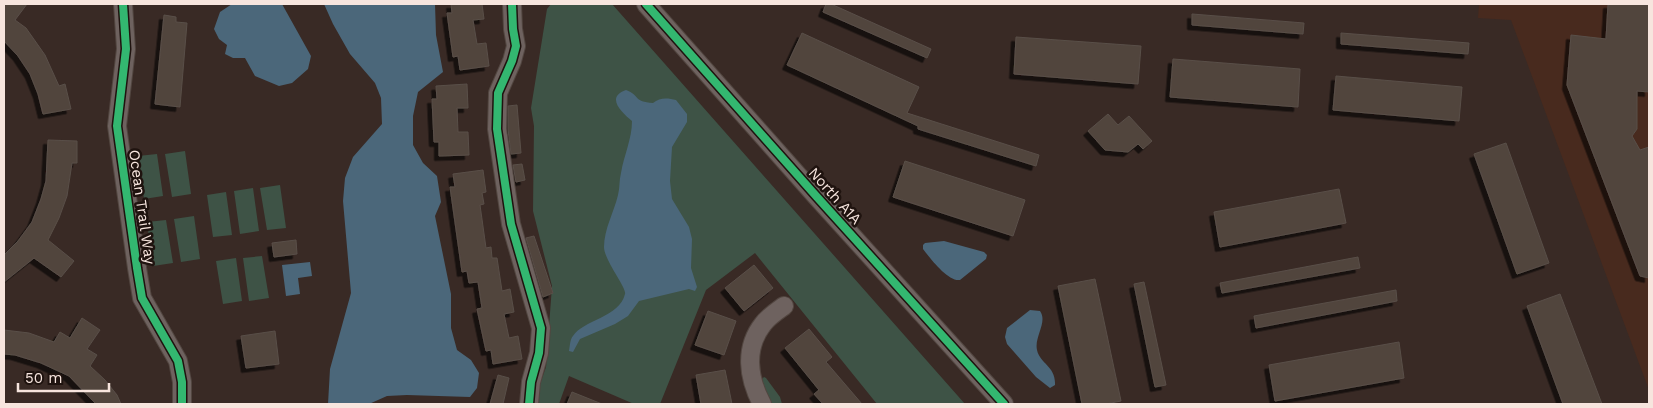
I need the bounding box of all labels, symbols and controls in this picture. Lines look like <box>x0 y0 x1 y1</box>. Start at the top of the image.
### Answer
street label: Ocean Trail Way <box>125 149 159 266</box>
street label: North A1A <box>805 164 865 228</box>
scale bar <box>18 360 109 392</box>
text: 50 m <box>25 369 62 387</box>

